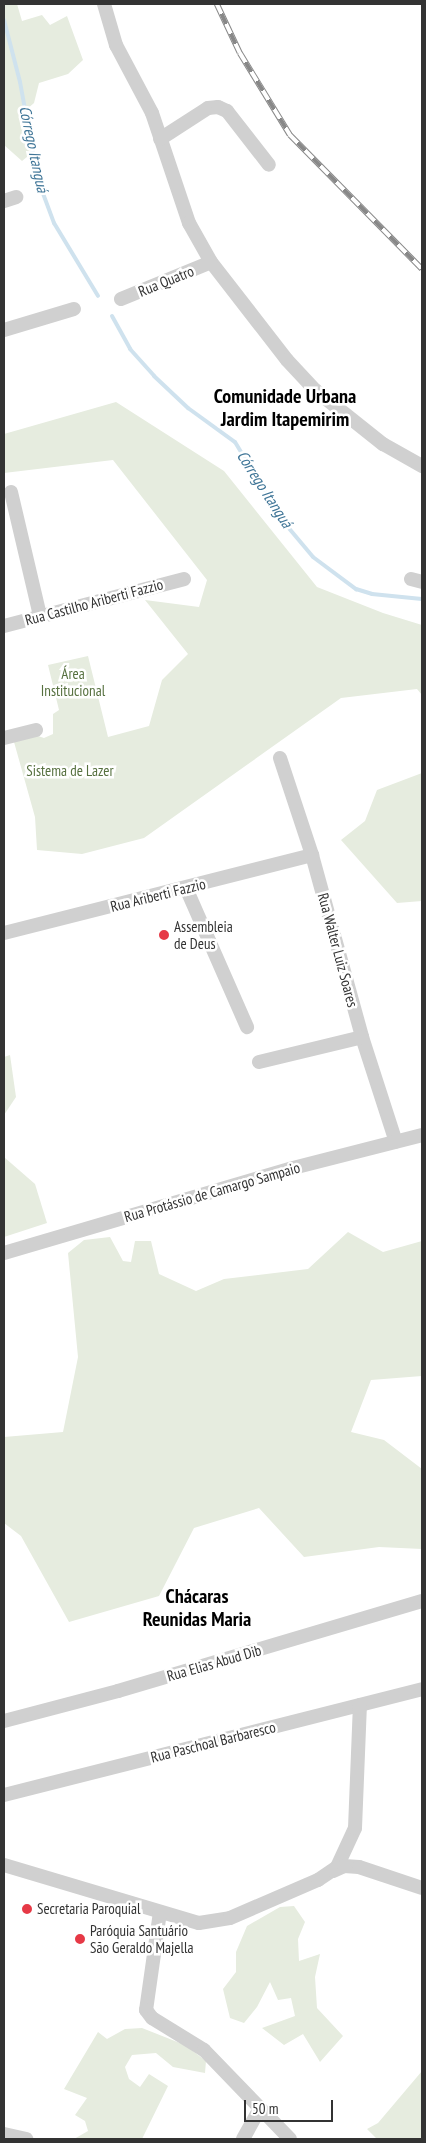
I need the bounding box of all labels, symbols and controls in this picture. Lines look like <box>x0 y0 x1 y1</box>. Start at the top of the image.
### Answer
water label: Córrego Itanguá <box>15 104 53 194</box>
street label: Rua Quatro <box>136 262 196 300</box>
district label: Comunidade Urbana Jardim Itapemirim <box>214 385 356 432</box>
water label: Córrego Itanguá <box>233 447 297 531</box>
street label: Rua Castilho Ariberti Fazzio <box>23 575 165 629</box>
park label: Área Institucional <box>41 664 105 699</box>
park label: Sistema de Lazer <box>26 762 114 780</box>
street label: Rua Ariberti Fazzio <box>108 874 208 916</box>
street label: Rua Walter Luiz Soares <box>314 891 362 1009</box>
place label: Assembleia de Deus <box>174 917 233 952</box>
marker: Assembleia de Deus <box>158 929 170 941</box>
street label: Rua Protássio de Camargo Sampaio <box>122 1158 302 1226</box>
district label: Chácaras Reunidas Maria <box>143 1584 251 1631</box>
street label: Rua Elias Abud Dib <box>165 1641 263 1685</box>
street label: Rua Paschoal Barbaresco <box>149 1718 277 1766</box>
place label: Secretaria Paroquial <box>37 1900 140 1918</box>
marker: Secretaria Paroquial <box>21 1903 33 1915</box>
place label: Paróquia Santuário São Geraldo Majella <box>90 1921 193 1956</box>
marker: Paróquia Santuário São Geraldo Majella <box>74 1933 86 1945</box>
scale bar <box>246 2090 335 2122</box>
text: 50 m <box>252 2099 278 2118</box>

